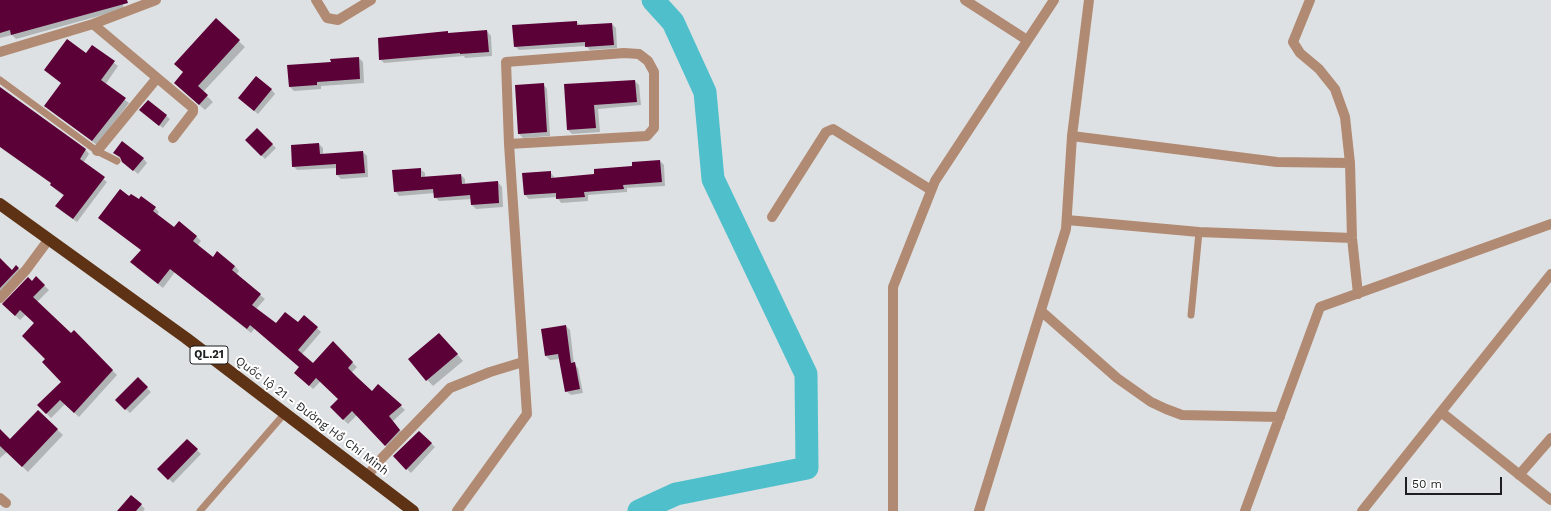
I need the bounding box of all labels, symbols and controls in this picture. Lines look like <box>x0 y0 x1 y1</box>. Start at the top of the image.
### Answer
road number: QL.21 <box>190 346 228 364</box>
street label: Quốc lộ 21 - Đường Hồ Chí Minh <box>233 354 391 478</box>
scale bar <box>1407 469 1504 495</box>
text: 50 m <box>1412 477 1442 491</box>

